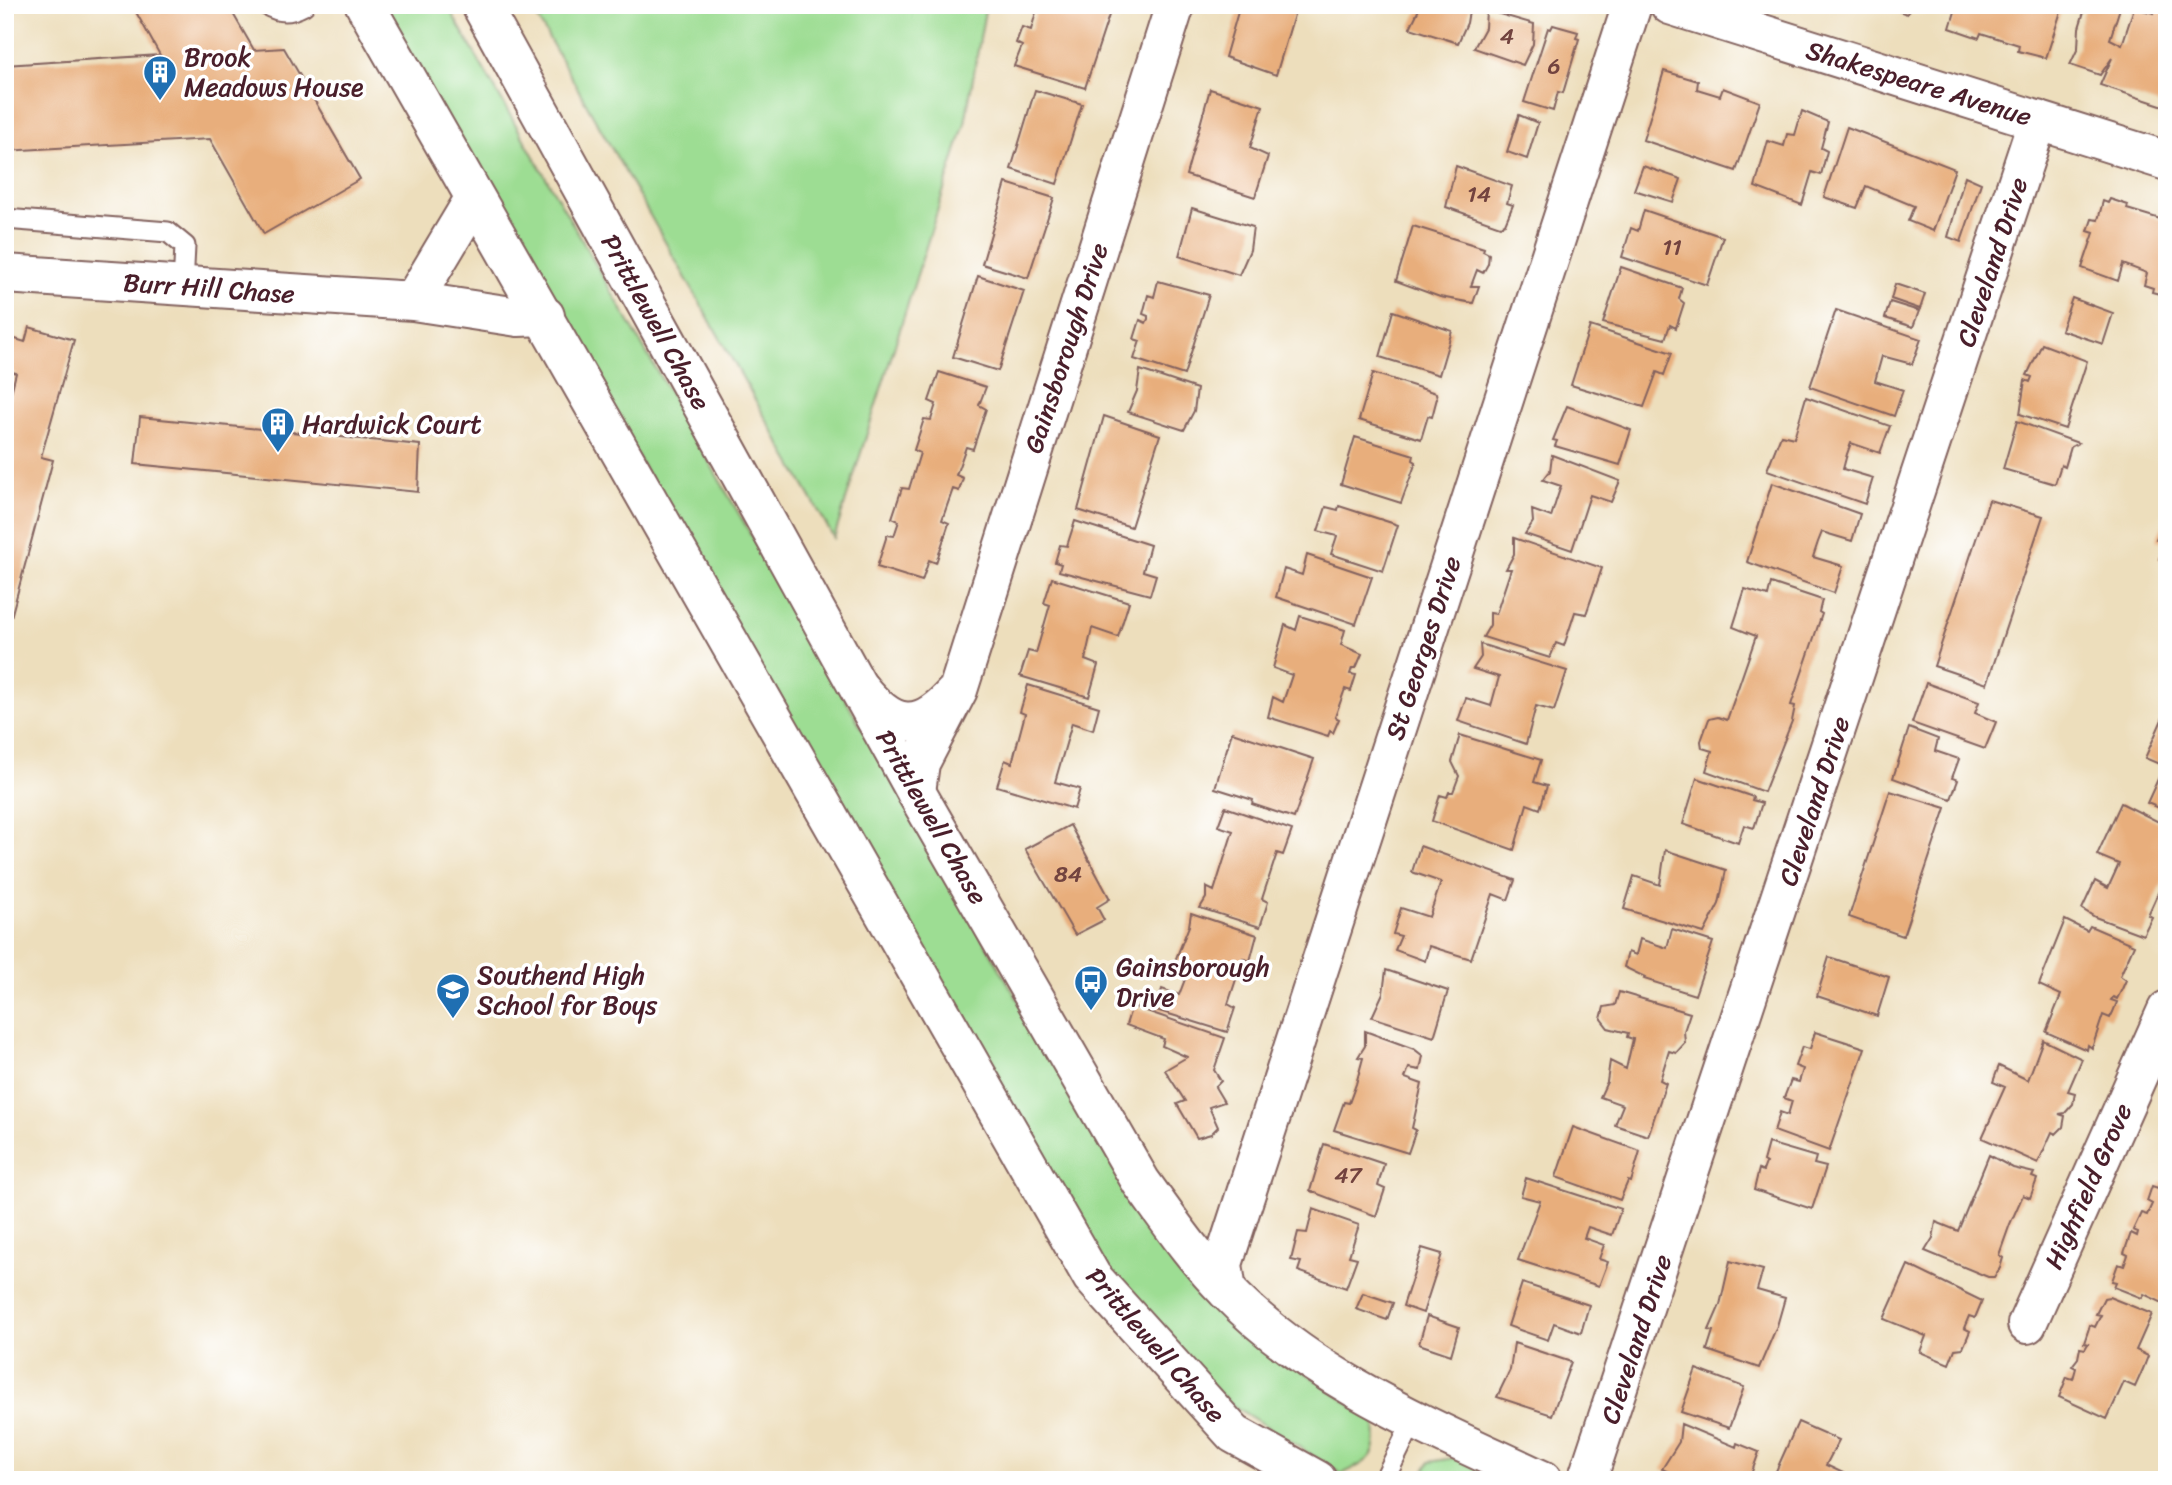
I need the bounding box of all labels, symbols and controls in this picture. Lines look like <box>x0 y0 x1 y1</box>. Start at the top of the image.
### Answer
house number: 4 <box>1500 16 1514 57</box>
street label: Shakespeare Avenue <box>1800 27 2038 139</box>
place label: Brook Meadows House <box>184 34 364 110</box>
house number: 6 <box>1547 46 1561 87</box>
building icon: Brook Meadows House <box>141 53 179 102</box>
street label: Cleveland Drive <box>1943 171 2041 353</box>
house number: 14 <box>1467 174 1491 215</box>
street label: Prittlewell Chase <box>588 225 724 419</box>
house number: 11 <box>1662 227 1682 268</box>
street label: Gainsborough Drive <box>1010 237 1122 459</box>
street label: Burr Hill Chase <box>122 259 296 317</box>
place label: Hardwick Court <box>302 401 482 447</box>
building icon: Hardwick Court <box>259 405 297 454</box>
street label: St Georges Drive <box>1372 550 1474 746</box>
street label: Cleveland Drive <box>1765 710 1863 892</box>
street label: Prittlewell Chase <box>863 721 1001 913</box>
house number: 84 <box>1054 854 1082 895</box>
place label: Gainsborough Drive <box>1116 944 1270 1020</box>
place label: Southend High School for Boys <box>477 952 658 1028</box>
bus stop icon: Gainsborough Drive <box>1072 963 1110 1012</box>
school or university icon: Southend High School for Boys <box>434 971 472 1020</box>
street label: Highfield Grove <box>2031 1095 2145 1277</box>
house number: 47 <box>1334 1155 1364 1196</box>
street label: Cleveland Drive <box>1587 1248 1685 1430</box>
street label: Prittlewell Chase <box>1074 1256 1238 1434</box>

